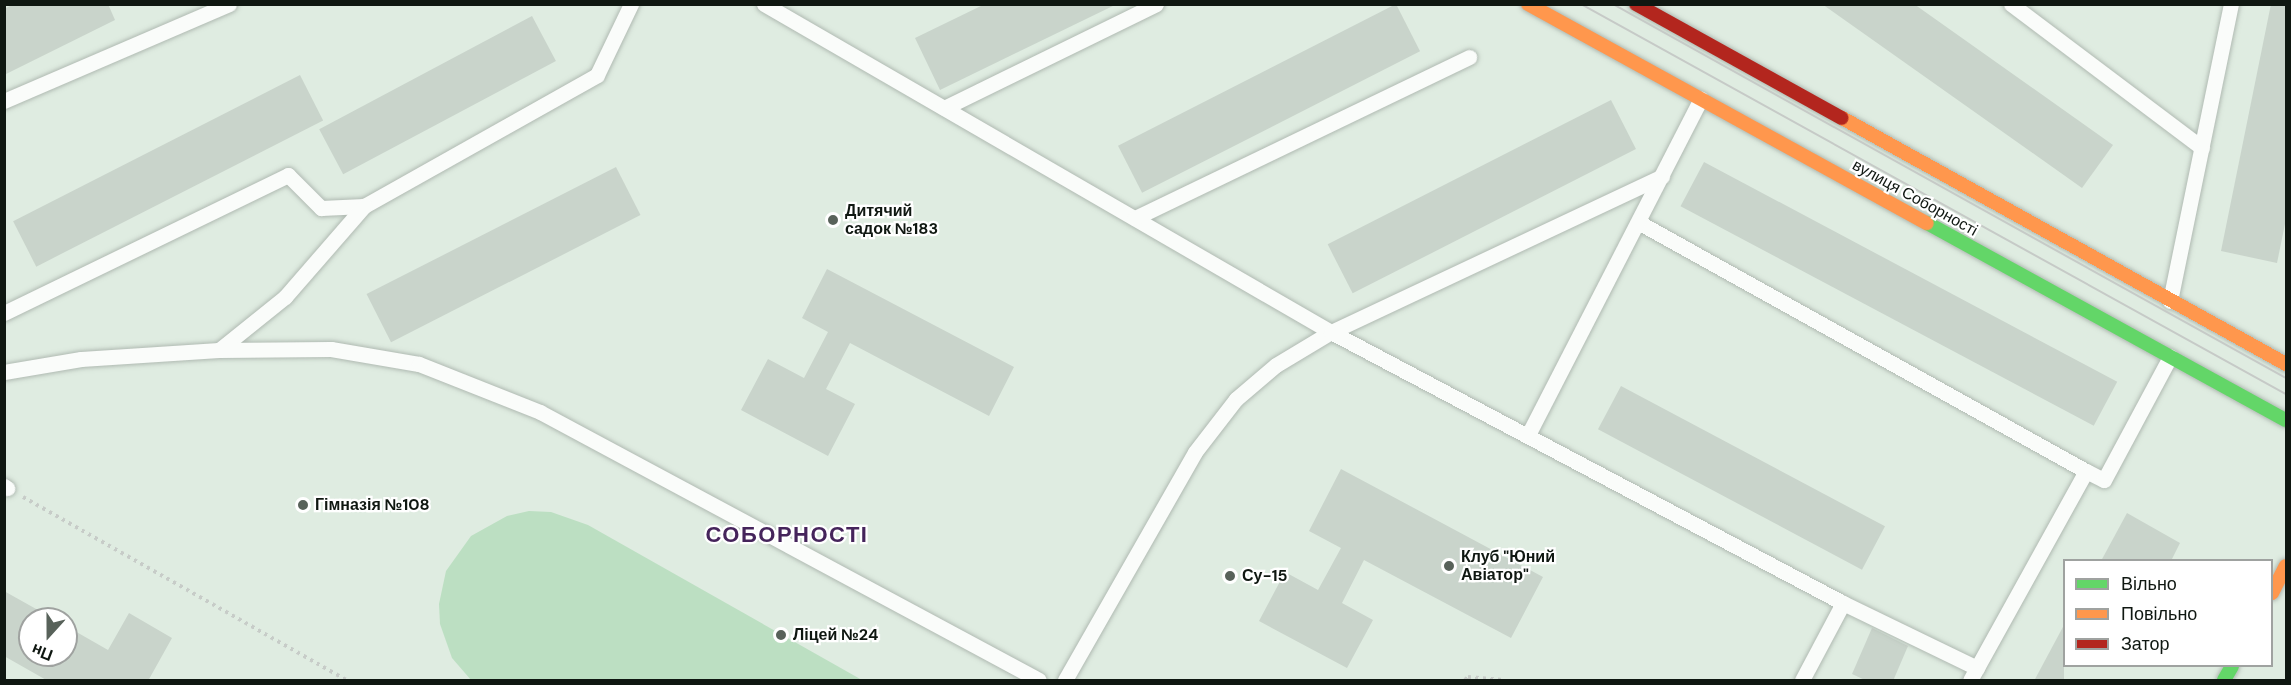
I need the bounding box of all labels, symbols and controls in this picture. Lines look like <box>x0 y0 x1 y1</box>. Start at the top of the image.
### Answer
street label: вулиця Соборності <box>1849 156 1981 240</box>
place label: Дитячий садок №183 <box>845 201 938 239</box>
marker: Дитячий садок №183 <box>826 213 840 227</box>
place label: Гімназія №108 <box>315 495 430 515</box>
marker: Гімназія №108 <box>296 498 310 512</box>
district label: СОБОРНОСТІ <box>706 522 868 548</box>
place label: Клуб "Юний Авіатор" <box>1461 547 1555 585</box>
marker: Клуб "Юний Авіатор" <box>1442 559 1456 573</box>
legend <box>2063 559 2273 667</box>
place label: Су-15 <box>1242 566 1287 586</box>
marker: Су-15 <box>1223 569 1237 583</box>
text: Вільно <box>2121 572 2177 596</box>
text: Повільно <box>2121 602 2197 626</box>
north arrow <box>18 607 78 667</box>
place label: Ліцей №24 <box>793 625 878 645</box>
marker: Ліцей №24 <box>774 628 788 642</box>
text: Затор <box>2121 632 2170 656</box>
text: Пн <box>28 639 56 666</box>

